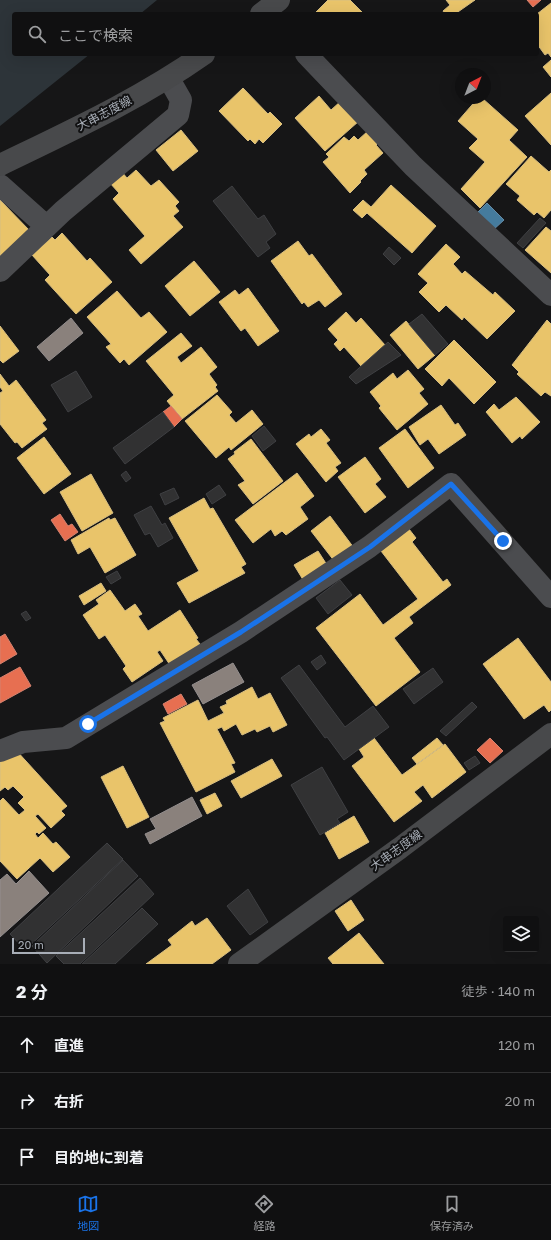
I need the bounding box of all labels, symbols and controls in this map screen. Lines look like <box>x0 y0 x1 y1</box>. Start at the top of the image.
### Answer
search box <box>12 12 539 56</box>
icon: search <box>26 23 48 45</box>
text: ここで検索 <box>58 26 133 44</box>
north arrow <box>455 68 491 104</box>
street label: 大串志度線 <box>74 92 134 134</box>
route end <box>494 532 512 550</box>
route start <box>79 715 97 733</box>
street label: 大串志度線 <box>367 826 425 874</box>
map controls <box>503 916 539 952</box>
button: layers <box>503 916 539 952</box>
scale bar <box>12 936 85 955</box>
text: 20 m <box>18 938 44 951</box>
text: 2 分 <box>16 981 48 1002</box>
text: 徒歩 · 140 m <box>462 983 535 999</box>
icon: ahead <box>16 1034 38 1056</box>
text: 直進 <box>54 1036 84 1054</box>
text: 120 m <box>498 1037 535 1053</box>
icon: right <box>16 1090 38 1112</box>
text: 右折 <box>54 1092 84 1110</box>
text: 20 m <box>505 1093 535 1109</box>
icon: arrive <box>16 1146 38 1168</box>
text: 目的地に到着 <box>54 1148 144 1166</box>
tab: 地図 <box>77 1193 99 1233</box>
tab: 経路 <box>253 1193 275 1233</box>
tab: 保存済み <box>430 1193 474 1233</box>

